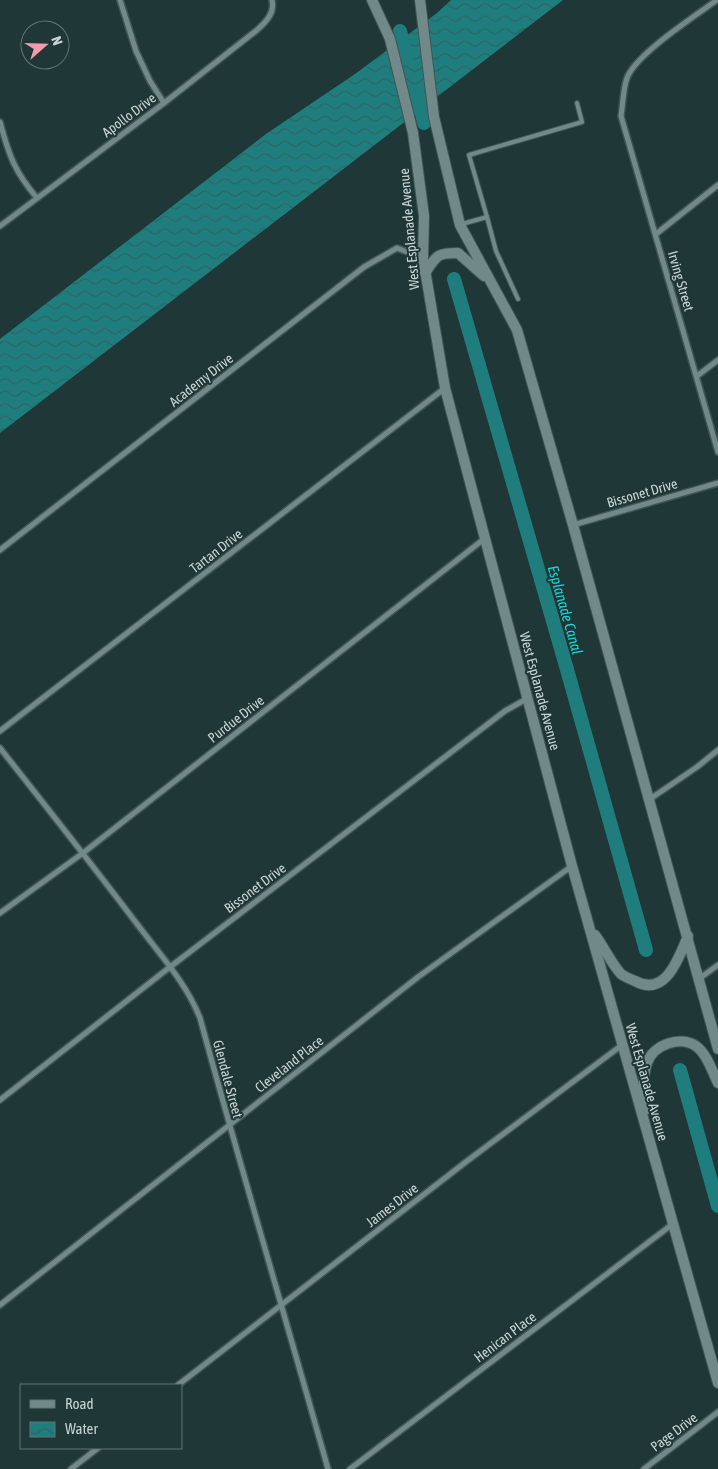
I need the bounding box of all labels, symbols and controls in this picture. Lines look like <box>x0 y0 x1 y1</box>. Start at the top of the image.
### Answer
north arrow <box>20 20 70 70</box>
text: N <box>48 34 66 47</box>
street label: Apollo Drive <box>99 90 159 140</box>
street label: West Esplanade Avenue <box>396 168 422 290</box>
street label: Irving Street <box>665 249 697 313</box>
street label: Academy Drive <box>166 350 236 410</box>
street label: Bissonet Drive <box>605 475 679 511</box>
street label: Tartan Drive <box>187 526 245 576</box>
water label: Esplanade Canal <box>545 563 586 656</box>
street label: West Esplanade Avenue <box>517 630 563 752</box>
street label: Purdue Drive <box>205 692 267 746</box>
street label: Bissonet Drive <box>221 860 289 916</box>
street label: West Esplanade Avenue <box>623 1021 671 1143</box>
street label: Cleveland Place <box>252 1032 326 1096</box>
street label: Glendale Street <box>210 1038 246 1120</box>
street label: James Drive <box>363 1180 421 1230</box>
street label: Henican Place <box>471 1308 539 1366</box>
legend <box>20 1384 182 1449</box>
text: Road <box>65 1395 94 1412</box>
street label: Page Drive <box>648 1409 700 1455</box>
text: Water <box>65 1420 98 1437</box>

